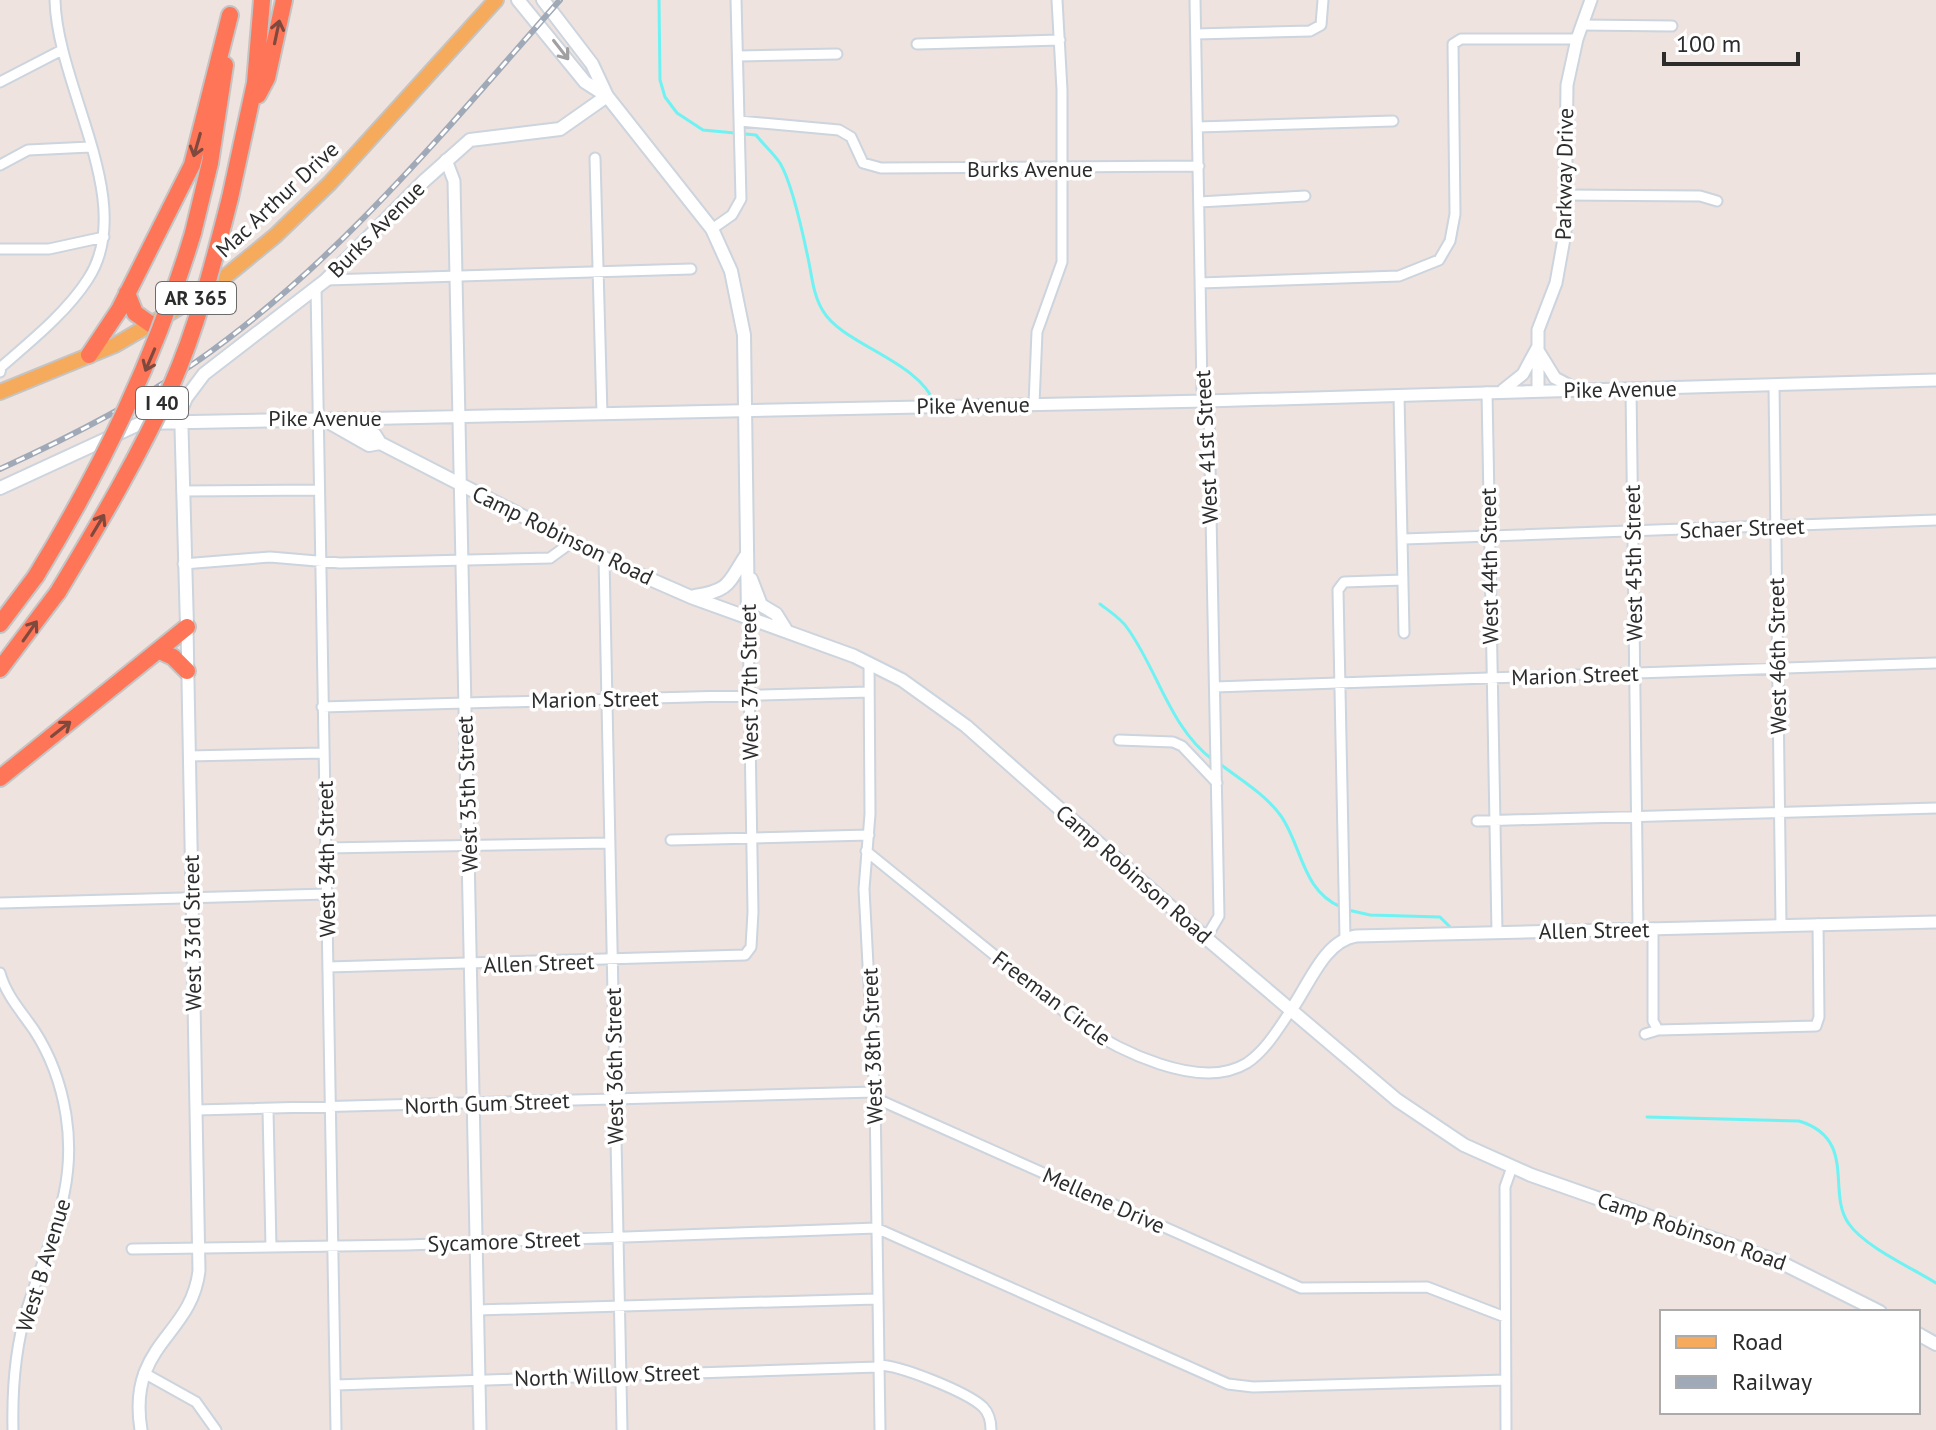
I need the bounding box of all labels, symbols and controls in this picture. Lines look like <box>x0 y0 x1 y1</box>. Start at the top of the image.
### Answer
scale bar <box>1664 16 1798 66</box>
one-way arrow <box>270 19 285 45</box>
text: 100 m <box>1676 28 1741 59</box>
one-way arrow <box>552 39 569 60</box>
street label: Parkway Drive <box>1549 108 1579 240</box>
one-way arrow <box>189 132 204 158</box>
street label: Mac Arthur Drive <box>210 135 344 263</box>
street label: Burks Avenue <box>967 155 1093 183</box>
street label: Burks Avenue <box>322 175 430 283</box>
road number: AR 365 <box>156 282 236 314</box>
one-way arrow <box>141 347 156 371</box>
street label: West 41st Street <box>1188 369 1224 525</box>
street label: Pike Avenue <box>1563 374 1677 404</box>
road number: I 40 <box>136 387 188 419</box>
street label: Pike Avenue <box>916 390 1030 420</box>
street label: Pike Avenue <box>268 404 382 432</box>
street label: Camp Robinson Road <box>468 479 658 591</box>
street label: West 45th Street <box>1618 484 1648 642</box>
street label: West 44th Street <box>1474 487 1504 645</box>
street label: Schaer Street <box>1679 512 1806 544</box>
one-way arrow <box>90 514 106 537</box>
street label: West 46th Street <box>1762 577 1792 735</box>
street label: West 37th Street <box>734 603 764 760</box>
one-way arrow <box>22 621 38 643</box>
street label: Marion Street <box>1511 659 1640 691</box>
street label: Marion Street <box>531 684 660 714</box>
street label: West 35th Street <box>450 715 484 873</box>
one-way arrow <box>50 720 71 738</box>
street label: West 34th Street <box>311 780 341 938</box>
street label: Camp Robinson Road <box>1050 799 1218 949</box>
street label: West 33rd Street <box>177 854 207 1011</box>
street label: Allen Street <box>1538 915 1650 945</box>
street label: Freeman Circle <box>987 944 1117 1052</box>
street label: Allen Street <box>483 947 595 979</box>
street label: West 38th Street <box>855 967 889 1125</box>
street label: West 36th Street <box>599 987 629 1145</box>
street label: North Gum Street <box>404 1086 571 1120</box>
street label: Mellene Drive <box>1038 1161 1170 1239</box>
street label: Camp Robinson Road <box>1594 1186 1790 1276</box>
street label: West B Avenue <box>9 1195 77 1335</box>
street label: Sycamore Street <box>427 1224 581 1258</box>
legend <box>1660 1310 1920 1414</box>
text: Road <box>1732 1326 1783 1357</box>
street label: North Willow Street <box>514 1358 701 1392</box>
text: Railway <box>1732 1366 1812 1397</box>

